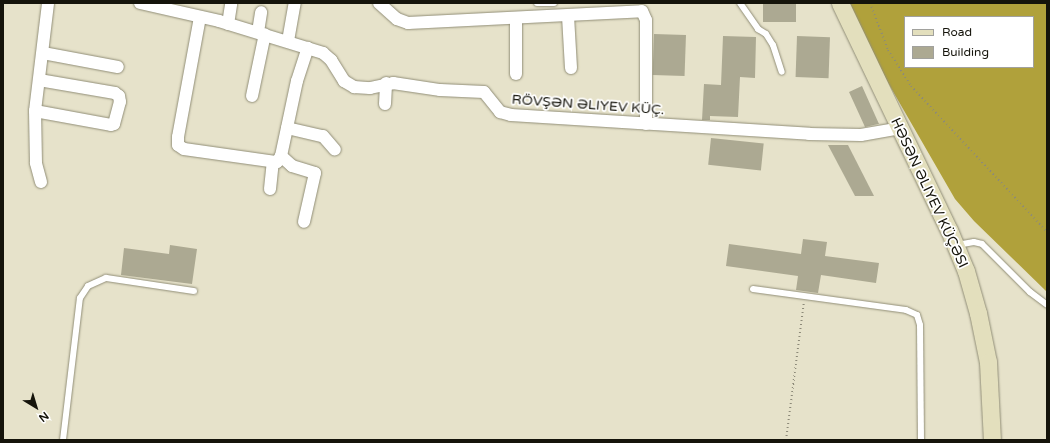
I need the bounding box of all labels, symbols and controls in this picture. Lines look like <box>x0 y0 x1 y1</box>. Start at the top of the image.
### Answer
legend <box>904 16 1034 68</box>
text: Road <box>942 25 972 39</box>
text: Building <box>942 45 989 59</box>
street label: RÖVŞƏN ƏLIYEV KÜÇ. <box>511 91 665 119</box>
street label: HƏSƏN ƏLIYEV KÜÇƏSI <box>887 115 971 271</box>
north arrow <box>16 387 56 427</box>
text: N <box>36 409 51 425</box>

